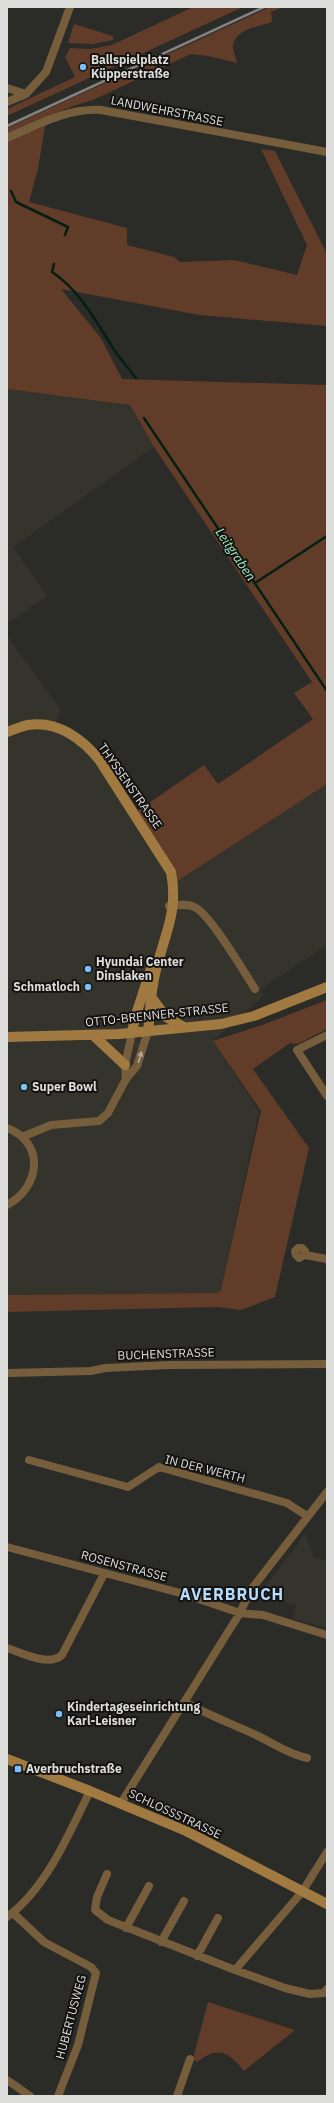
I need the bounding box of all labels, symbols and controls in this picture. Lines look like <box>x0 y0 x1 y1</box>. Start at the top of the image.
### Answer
place label: Ballspielplatz Küpperstraße <box>91 52 170 81</box>
marker: Ballspielplatz Küpperstraße <box>78 62 88 72</box>
street label: LANDWEHRSTRASSE <box>110 92 225 129</box>
water label: Leitgraben <box>212 524 260 584</box>
street label: THYSSENSTRASSE <box>95 740 166 832</box>
place label: Hyundai Center Dinslaken <box>96 954 184 983</box>
marker: Hyundai Center Dinslaken <box>83 964 93 974</box>
place label: Schmatloch <box>13 979 80 994</box>
marker: Schmatloch <box>83 982 93 992</box>
street label: OTTO-BRENNER-STRASSE <box>85 1000 229 1029</box>
one-way arrow <box>137 1051 143 1063</box>
place label: Super Bowl <box>32 1079 97 1094</box>
marker: Super Bowl <box>19 1082 29 1092</box>
street label: BUCHENSTRASSE <box>117 1344 215 1363</box>
street label: IN DER WERTH <box>163 1451 247 1486</box>
street label: ROSENSTRASSE <box>79 1547 169 1584</box>
district label: AVERBRUCH <box>180 1584 284 1604</box>
place label: Kindertageseinrichtung Karl-Leisner <box>67 1699 201 1728</box>
marker: Kindertageseinrichtung Karl-Leisner <box>54 1709 64 1719</box>
place label: Averbruchstraße <box>26 1761 122 1776</box>
marker: Averbruchstraße <box>13 1764 23 1774</box>
street label: SCHLOSSSTRASSE <box>126 1785 224 1842</box>
street label: HUBERTUSWEG <box>52 1973 89 2061</box>

